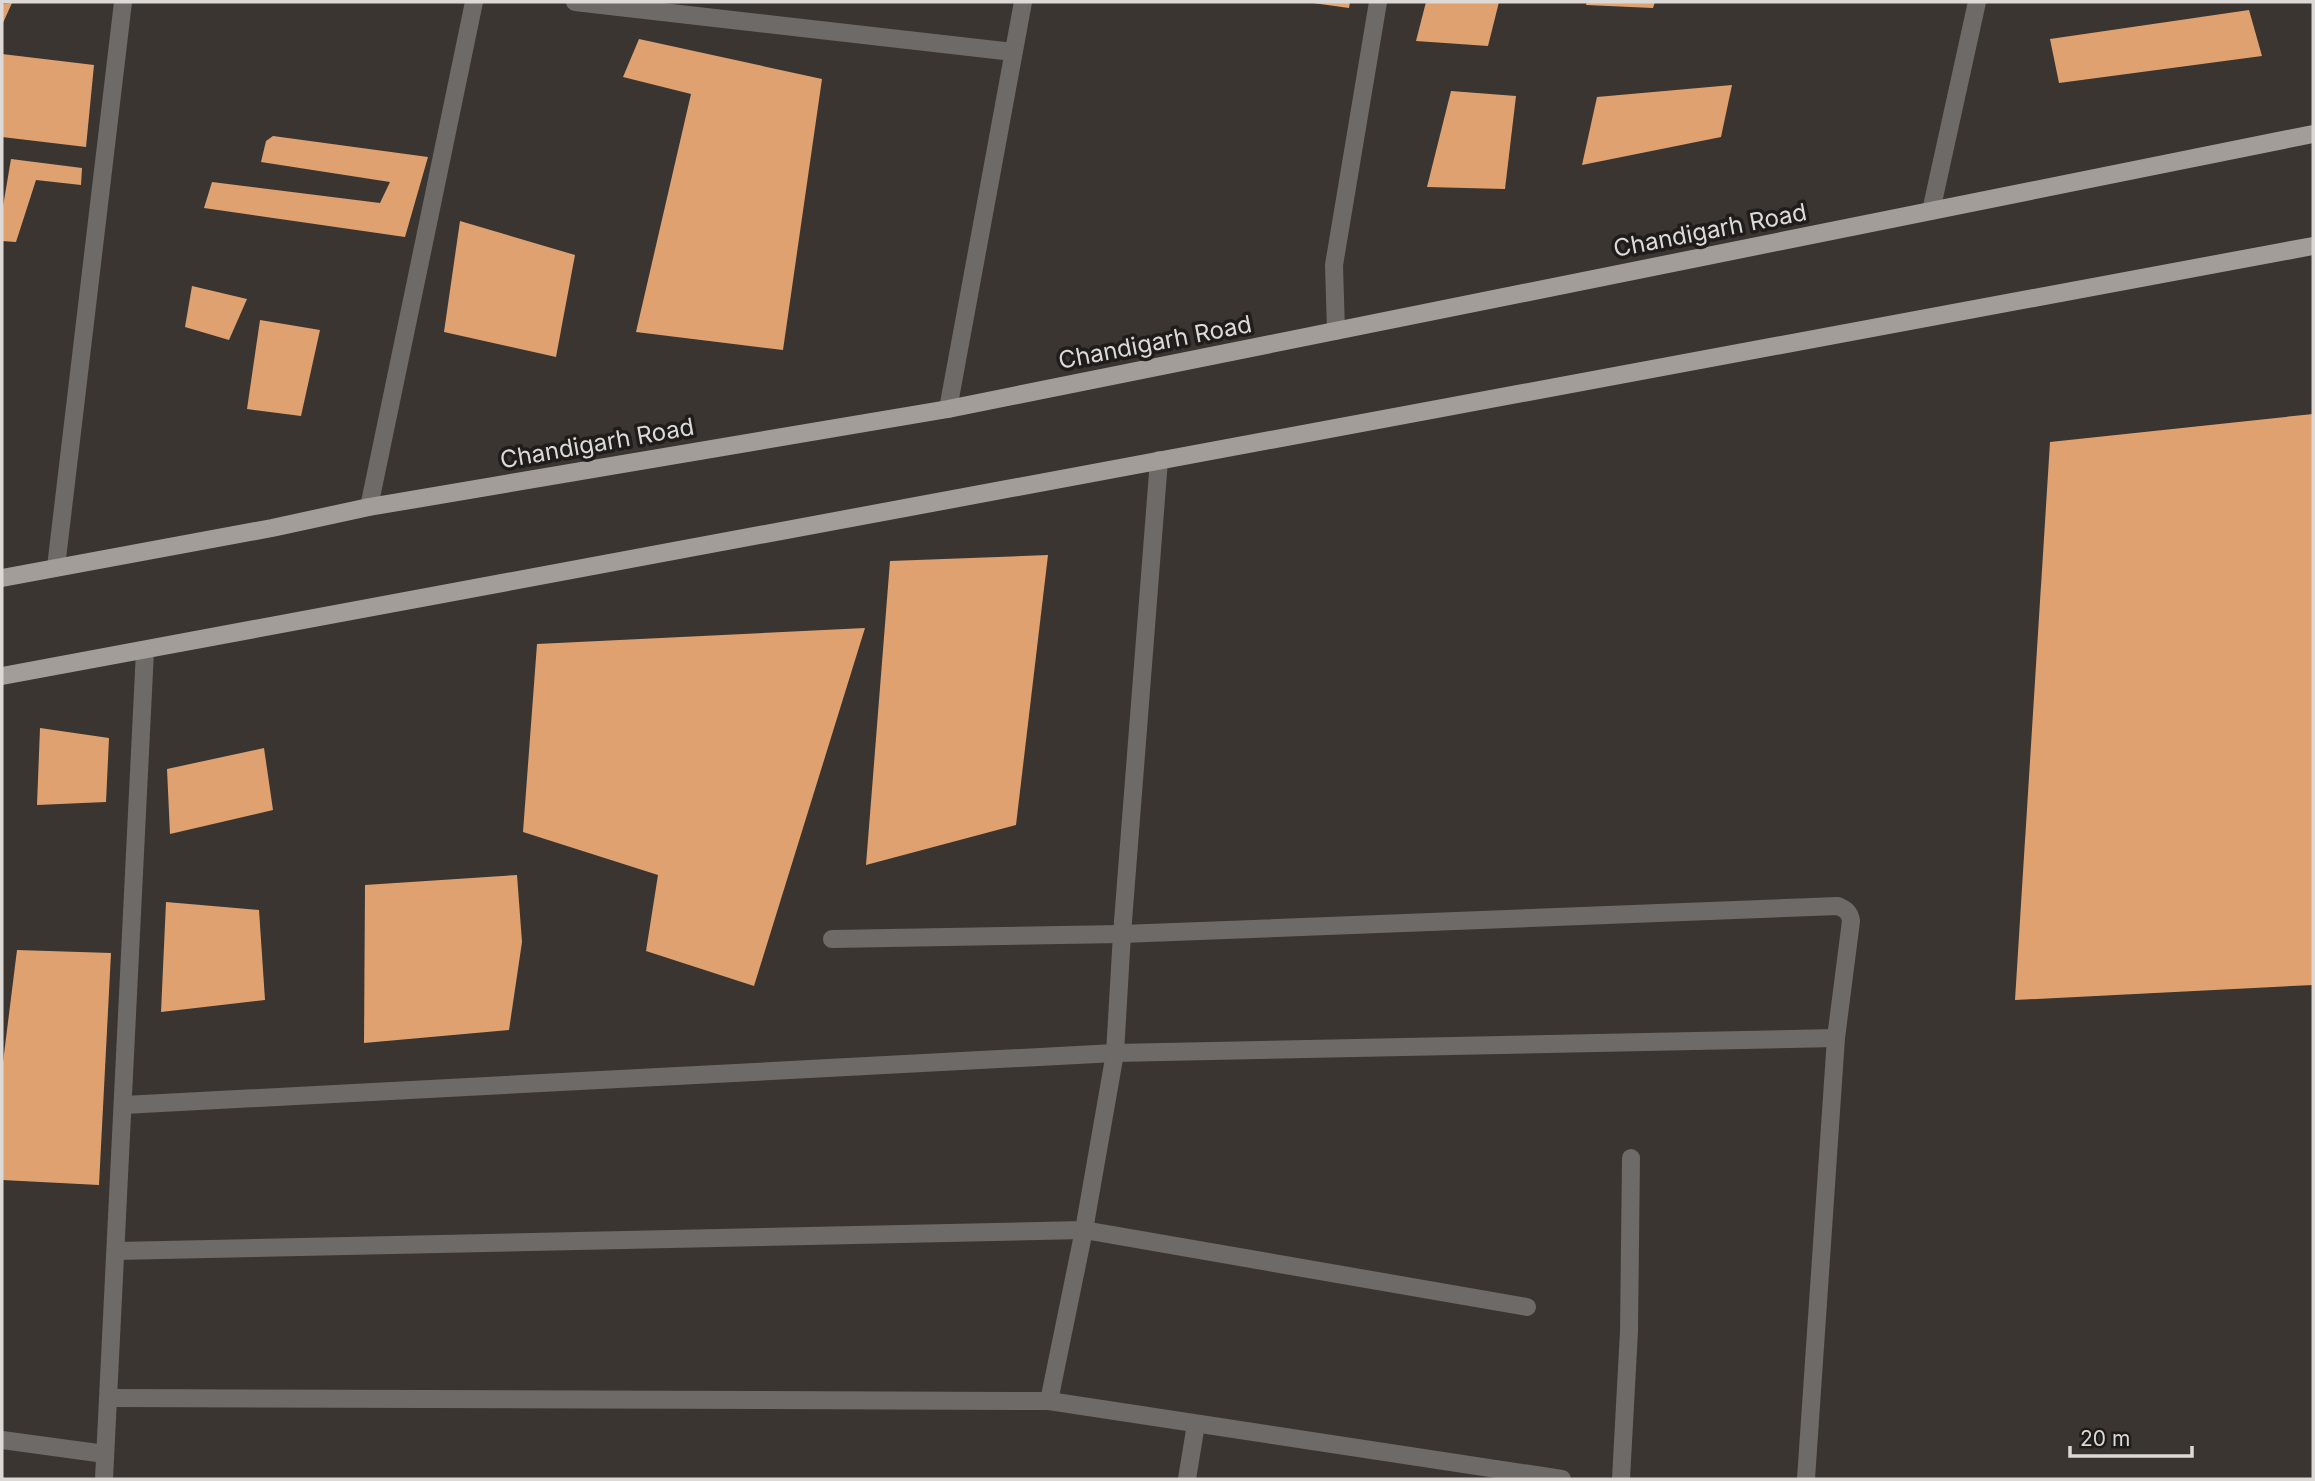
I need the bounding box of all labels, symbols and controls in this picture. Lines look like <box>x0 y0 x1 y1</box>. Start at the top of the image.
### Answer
street label: Chandigarh Road <box>1611 197 1809 263</box>
street label: Chandigarh Road <box>1056 309 1254 375</box>
street label: Chandigarh Road <box>498 412 696 474</box>
scale bar <box>2070 1414 2192 1458</box>
text: 20 m <box>2080 1426 2130 1451</box>

